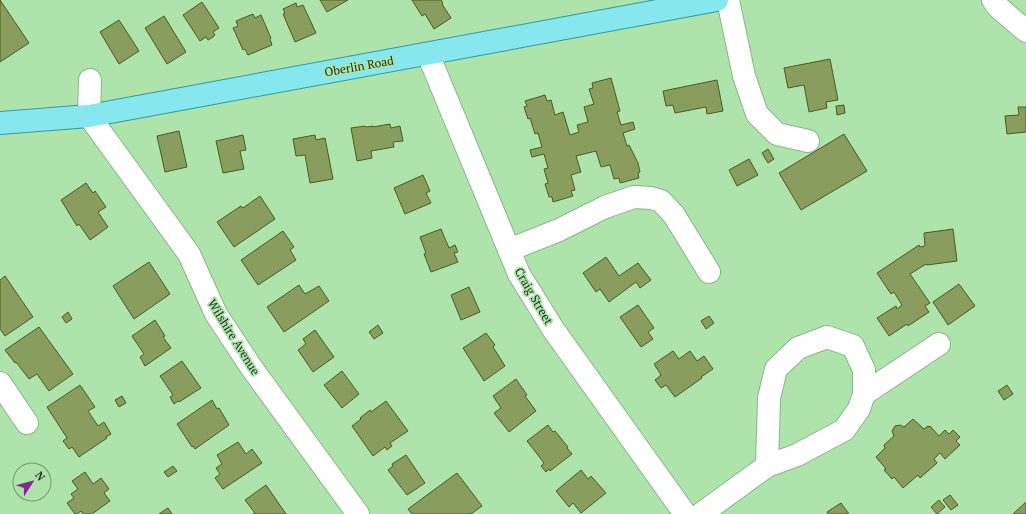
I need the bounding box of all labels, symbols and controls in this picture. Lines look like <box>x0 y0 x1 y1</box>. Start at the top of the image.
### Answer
street label: Oberlin Road <box>323 52 395 79</box>
street label: Craig Street <box>512 265 557 328</box>
street label: Wilshire Avenue <box>205 296 263 378</box>
north arrow <box>12 462 52 502</box>
text: N <box>32 469 49 484</box>

